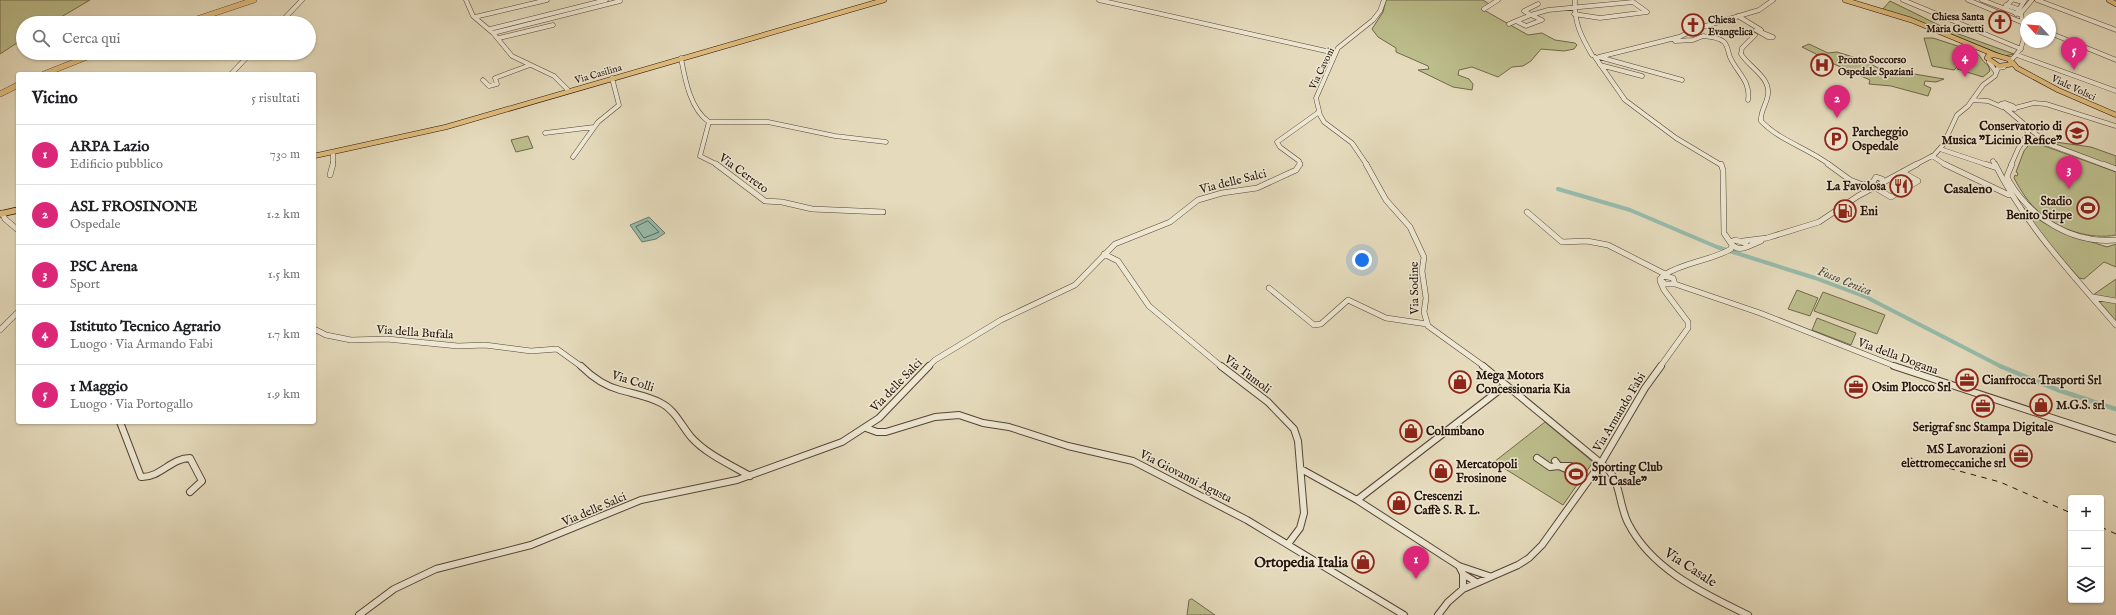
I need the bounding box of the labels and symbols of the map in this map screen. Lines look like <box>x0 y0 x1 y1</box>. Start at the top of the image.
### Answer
church icon: Chiesa Santa Maria Goretti <box>1987 9 2013 35</box>
place label: Chiesa Santa Maria Goretti <box>1926 11 1985 36</box>
church icon: Chiesa Evangelica <box>1680 12 1706 38</box>
north arrow <box>2020 12 2056 48</box>
place label: Chiesa Evangelica <box>1708 14 1754 39</box>
pin: 5 <box>2061 37 2087 70</box>
pin: 4 <box>1952 44 1978 77</box>
street label: Via Cavoni <box>1306 45 1338 93</box>
hospital icon: Pronto Soccorso Ospedale Spaziani <box>1809 52 1835 78</box>
place label: Pronto Soccorso Ospedale Spaziani <box>1838 54 1914 79</box>
street label: Via Casilina <box>572 61 624 88</box>
street label: Viale Volsci <box>2048 72 2098 104</box>
pin: 2 <box>1824 85 1850 118</box>
place label: Conservatorio di Musica "Licinio Refice" <box>1941 119 2063 148</box>
school or university icon: Conservatorio di Musica "Licinio Refice" <box>2064 120 2090 146</box>
place label: Parcheggio Ospedale <box>1852 125 1909 155</box>
parking icon: Parcheggio Ospedale <box>1823 126 1849 152</box>
street label: Via Cerreto <box>715 150 772 197</box>
pin: 3 <box>2056 156 2082 189</box>
street label: Via delle Salci <box>1197 166 1268 197</box>
restaurant icon: La Favolosa <box>1888 173 1914 199</box>
place label: La Favolosa <box>1825 179 1887 194</box>
district label: Casaleno <box>1944 181 1992 198</box>
place label: Stadio Benito Stirpe <box>2006 194 2073 224</box>
sports icon: Stadio Benito Stirpe <box>2075 195 2101 221</box>
fuel station icon: Eni <box>1832 198 1858 224</box>
place label: Eni <box>1860 204 1879 219</box>
your location <box>1352 250 1372 270</box>
street label: Via Sodine <box>1407 261 1422 316</box>
water label: Fosso Cenica <box>1815 263 1874 300</box>
street label: Via della Bufala <box>375 322 455 343</box>
street label: Via della Dogana <box>1855 335 1941 378</box>
street label: Via Tumoli <box>1220 351 1274 397</box>
street label: Via delle Salci <box>867 356 925 416</box>
street label: Via Colli <box>609 367 656 395</box>
office icon: Cianfrocca Trasporti Srl <box>1954 367 1980 393</box>
place label: Mega Motors Concessionaria Kia <box>1476 368 1571 397</box>
shop icon: Mega Motors Concessionaria Kia <box>1447 369 1473 395</box>
street label: Via Armando Fabi <box>1589 370 1649 456</box>
place label: Cianfrocca Trasporti Srl <box>1982 373 2102 389</box>
office icon: Osim Plocco Srl <box>1843 374 1869 400</box>
place label: Osim Plocco Srl <box>1872 380 1952 395</box>
shop icon: M.G.S. srl <box>2028 392 2054 418</box>
office icon: Serigraf snc Stampa Digitale <box>1970 393 1996 419</box>
place label: M.G.S. srl <box>2056 398 2106 413</box>
shop icon: Columbano <box>1398 418 1424 444</box>
place label: Serigraf snc Stampa Digitale <box>1913 420 2054 436</box>
place label: Columbano <box>1426 424 1485 439</box>
place label: MS Lavorazioni elettromeccaniche srl <box>1901 442 2007 471</box>
office icon: MS Lavorazioni elettromeccaniche srl <box>2008 443 2034 469</box>
street label: Via Giovanni Agusta <box>1136 446 1235 507</box>
place label: Mercatopoli Frosinone <box>1456 457 1518 486</box>
shop icon: Mercatopoli Frosinone <box>1428 458 1454 484</box>
place label: Sporting Club "Il Casale" <box>1592 460 1663 489</box>
sports icon: Sporting Club "Il Casale" <box>1563 461 1589 487</box>
street label: Via delle Salci <box>559 489 629 530</box>
place label: Crescenzi Caffè S. R. L. <box>1414 489 1480 518</box>
shop icon: Crescenzi Caffè S. R. L. <box>1386 490 1412 516</box>
street label: Via Casale <box>1660 544 1721 592</box>
pin: 1 <box>1403 546 1429 579</box>
shop icon: Ortopedia Italia <box>1350 549 1376 575</box>
place label: Ortopedia Italia <box>1254 554 1349 572</box>

